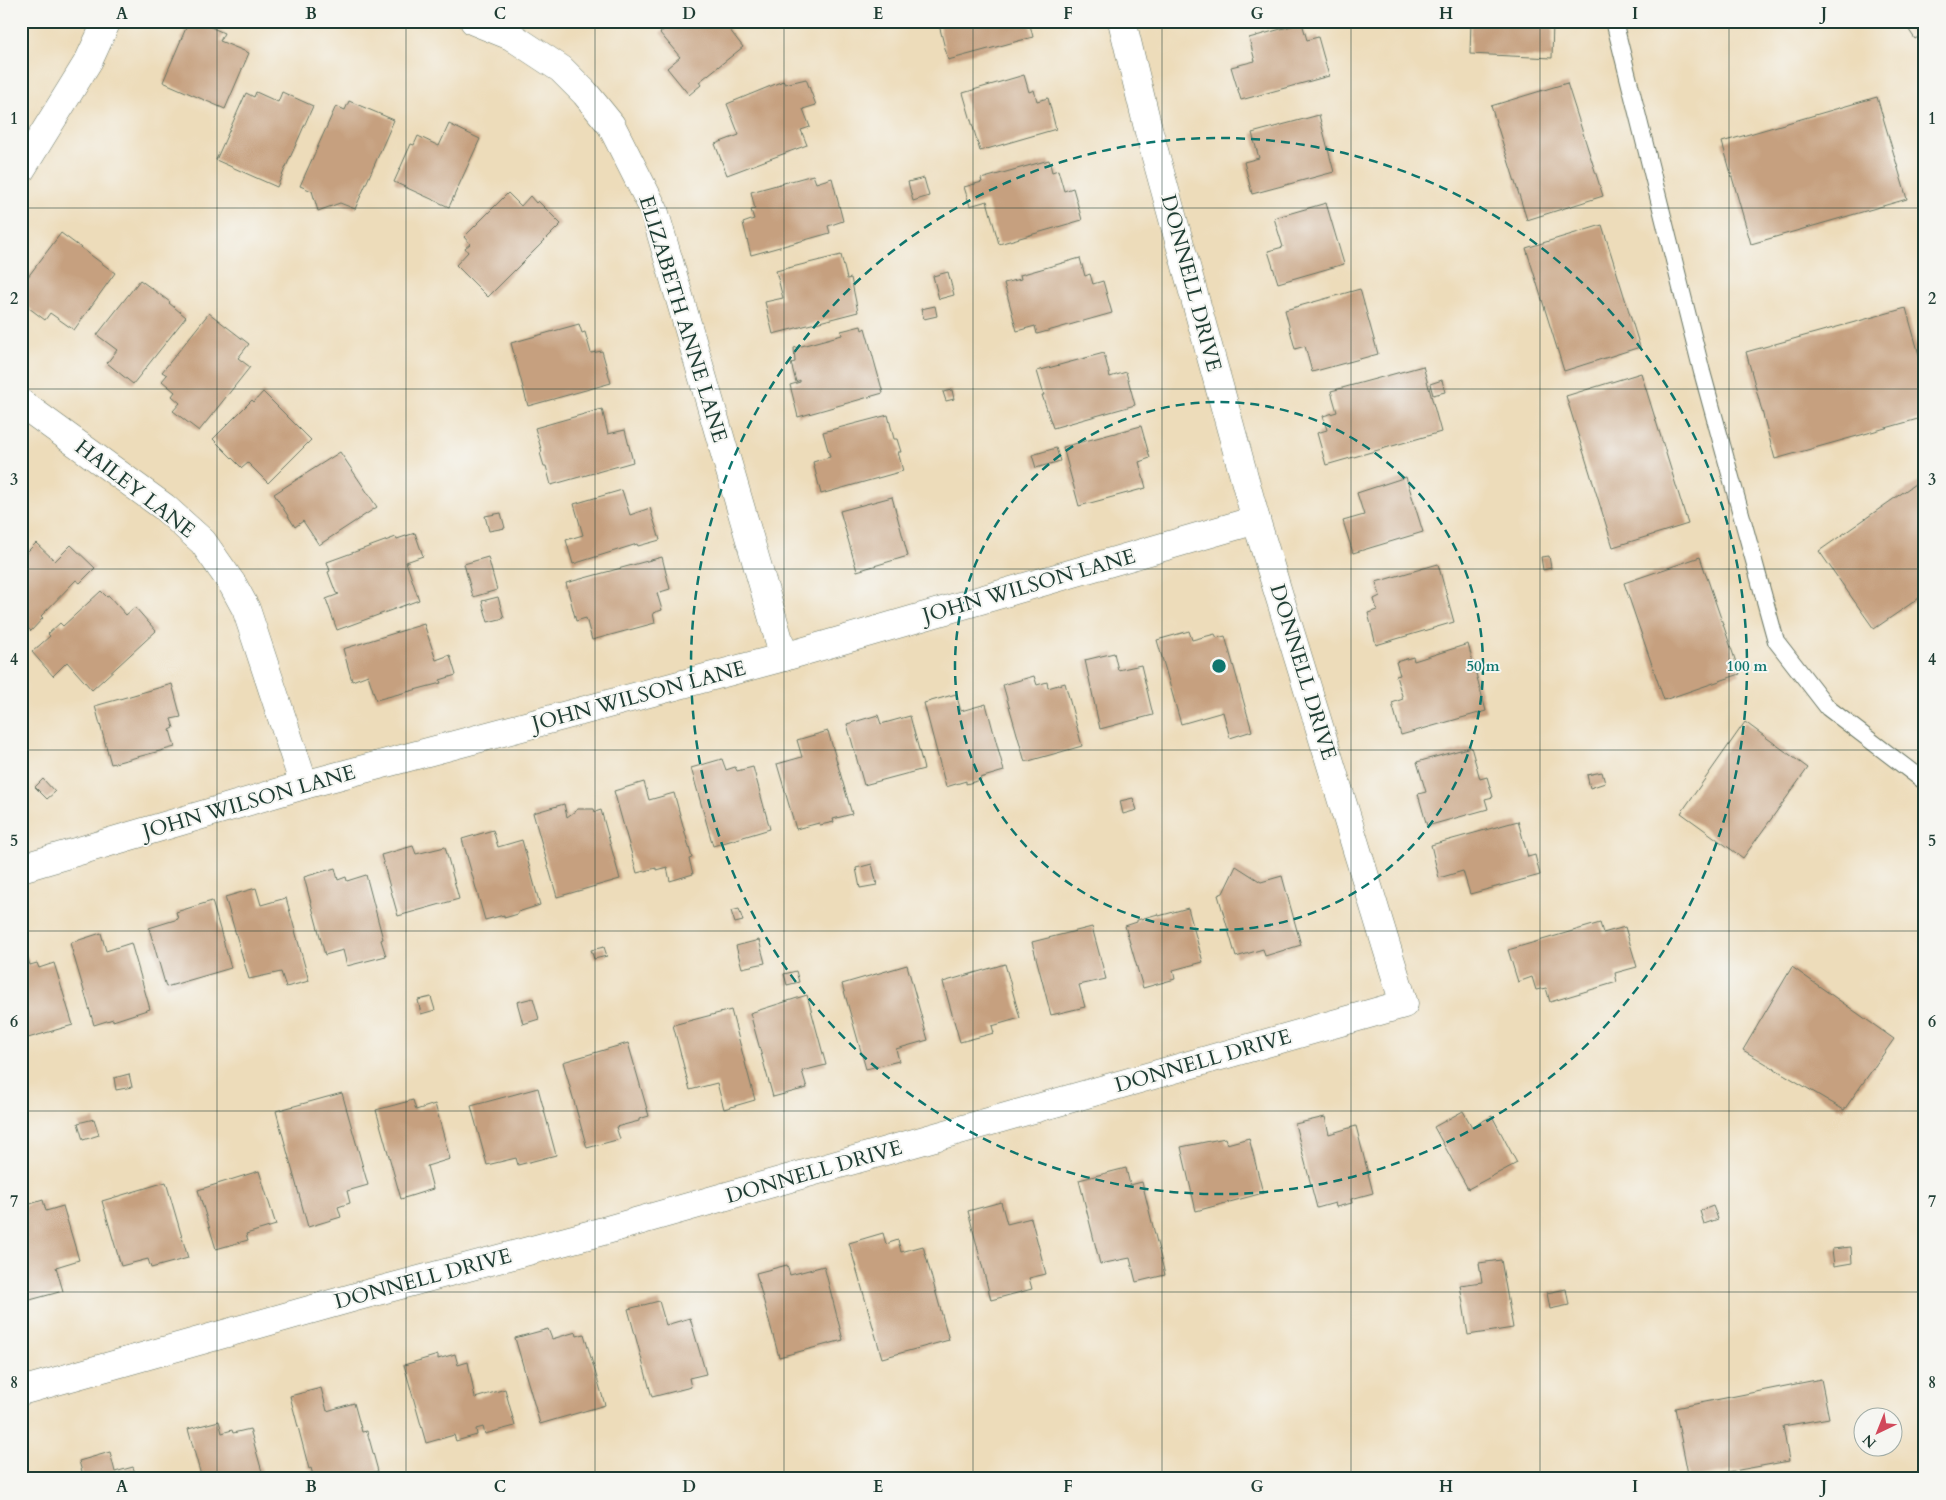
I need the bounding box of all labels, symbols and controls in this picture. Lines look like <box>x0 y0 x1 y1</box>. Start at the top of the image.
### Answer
text: A <box>116 3 128 25</box>
text: B <box>305 3 317 25</box>
text: C <box>494 3 506 25</box>
text: D <box>682 3 696 25</box>
text: E <box>873 3 883 25</box>
text: F <box>1063 3 1073 25</box>
text: G <box>1250 3 1264 25</box>
text: H <box>1439 3 1453 25</box>
text: I <box>1632 3 1638 25</box>
text: J <box>1819 3 1827 25</box>
text: 1 <box>10 108 18 130</box>
text: 1 <box>1928 108 1936 130</box>
street label: DONNELL DRIVE <box>1153 191 1229 375</box>
street label: ELIZABETH ANNE LANE <box>632 192 734 446</box>
text: 2 <box>10 288 18 310</box>
text: 2 <box>1928 288 1936 310</box>
street label: HAILEY LANE <box>69 433 201 545</box>
text: 3 <box>10 469 18 491</box>
text: 3 <box>1928 469 1936 491</box>
street label: JOHN WILSON LANE <box>916 542 1139 631</box>
street label: DONNELL DRIVE <box>1262 581 1344 763</box>
text: 4 <box>10 649 18 671</box>
text: 4 <box>1928 649 1936 671</box>
street label: JOHN WILSON LANE <box>526 653 749 739</box>
text: 50 m <box>1466 656 1500 676</box>
text: 100 m <box>1727 656 1768 676</box>
centre of rings <box>1210 657 1228 675</box>
street label: JOHN WILSON LANE <box>136 758 359 847</box>
text: 5 <box>10 830 18 852</box>
text: 5 <box>1928 830 1936 852</box>
text: 6 <box>10 1011 18 1033</box>
text: 6 <box>1928 1011 1936 1033</box>
street label: DONNELL DRIVE <box>1111 1022 1295 1100</box>
street label: DONNELL DRIVE <box>722 1133 906 1211</box>
text: 7 <box>10 1191 18 1213</box>
text: 7 <box>1928 1191 1936 1213</box>
street label: DONNELL DRIVE <box>331 1241 515 1317</box>
text: 8 <box>10 1372 18 1394</box>
text: 8 <box>1928 1372 1936 1394</box>
north arrow <box>1854 1408 1904 1458</box>
text: N <box>1859 1430 1880 1452</box>
text: A <box>116 1476 128 1498</box>
text: B <box>305 1476 317 1498</box>
text: C <box>494 1476 506 1498</box>
text: D <box>682 1476 696 1498</box>
text: E <box>873 1476 883 1498</box>
text: F <box>1063 1476 1073 1498</box>
text: G <box>1250 1476 1264 1498</box>
text: H <box>1439 1476 1453 1498</box>
text: I <box>1632 1476 1638 1498</box>
text: J <box>1819 1476 1827 1498</box>

